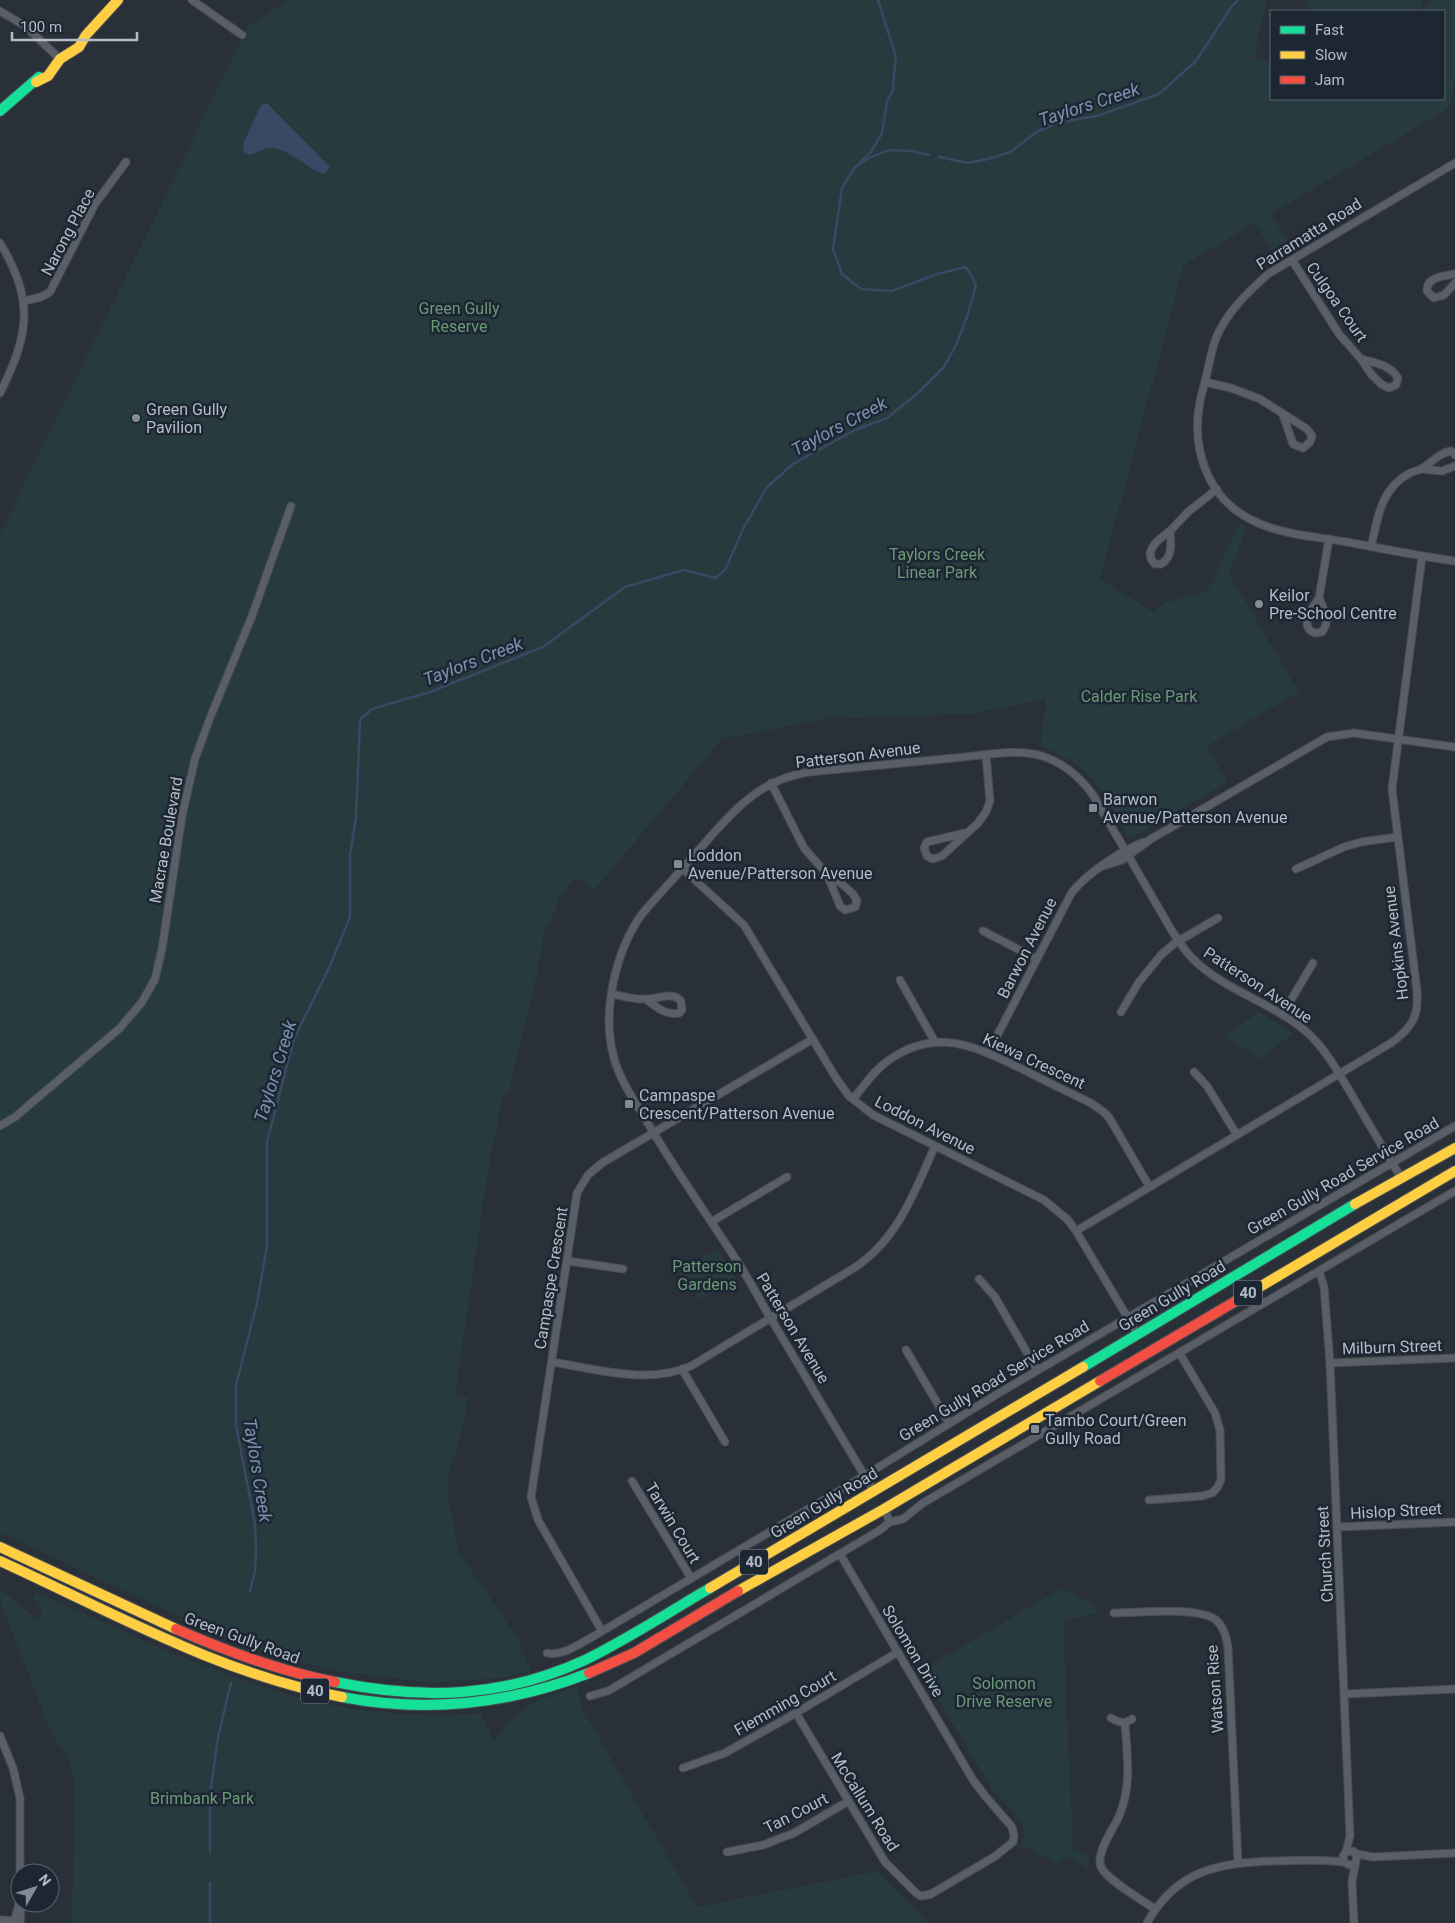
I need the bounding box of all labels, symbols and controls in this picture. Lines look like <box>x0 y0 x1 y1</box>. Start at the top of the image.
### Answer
scale bar <box>12 10 138 42</box>
legend <box>1270 10 1445 100</box>
text: 100 m <box>20 18 62 36</box>
text: Fast <box>1315 21 1344 39</box>
text: Slow <box>1315 46 1347 64</box>
text: Jam <box>1315 71 1345 89</box>
water label: Taylors Creek <box>1036 77 1143 130</box>
street label: Narong Place <box>37 185 99 279</box>
street label: Parramatta Road <box>1253 194 1365 274</box>
street label: Culgoa Court <box>1302 258 1372 346</box>
park label: Green Gully Reserve <box>418 299 500 336</box>
water label: Taylors Creek <box>788 392 891 460</box>
place label: Green Gully Pavilion <box>146 400 227 437</box>
marker: Green Gully Pavilion <box>130 412 142 424</box>
park label: Taylors Creek Linear Park <box>889 545 986 582</box>
place label: Keilor Pre-School Centre <box>1269 586 1397 623</box>
marker: Keilor Pre-School Centre <box>1253 598 1265 610</box>
water label: Taylors Creek <box>420 632 527 690</box>
park label: Calder Rise Park <box>1081 687 1198 706</box>
street label: Patterson Avenue <box>795 738 921 772</box>
street label: Macrae Boulevard <box>146 775 186 905</box>
place label: Barwon Avenue/Patterson Avenue <box>1103 790 1288 827</box>
marker: Barwon Avenue/Patterson Avenue <box>1087 802 1099 814</box>
place label: Loddon Avenue/Patterson Avenue <box>688 846 873 883</box>
marker: Loddon Avenue/Patterson Avenue <box>672 858 684 870</box>
street label: Hopkins Avenue <box>1380 885 1412 1001</box>
street label: Barwon Avenue <box>993 894 1061 1002</box>
street label: Patterson Avenue <box>1200 943 1316 1027</box>
water label: Taylors Creek <box>250 1017 301 1124</box>
street label: Kiewa Crescent <box>980 1029 1088 1093</box>
place label: Campaspe Crescent/Patterson Avenue <box>639 1086 835 1123</box>
street label: Loddon Avenue <box>872 1092 978 1158</box>
marker: Campaspe Crescent/Patterson Avenue <box>623 1098 635 1110</box>
street label: Green Gully Road Service Road <box>1244 1113 1442 1239</box>
street label: Campaspe Crescent <box>530 1205 572 1351</box>
park label: Patterson Gardens <box>672 1257 742 1294</box>
street label: Green Gully Road <box>1115 1257 1229 1335</box>
street label: Patterson Avenue <box>753 1269 833 1387</box>
road number: 40 <box>1234 1280 1262 1306</box>
street label: Green Gully Road Service Road <box>896 1317 1092 1445</box>
street label: Milburn Street <box>1342 1336 1442 1358</box>
place label: Tambo Court/Green Gully Road <box>1045 1411 1186 1448</box>
water label: Taylors Creek <box>239 1416 277 1525</box>
marker: Tambo Court/Green Gully Road <box>1029 1423 1041 1435</box>
street label: Green Gully Road <box>767 1464 881 1542</box>
street label: Tarwin Court <box>641 1479 705 1567</box>
street label: Hislop Street <box>1350 1499 1442 1523</box>
street label: Church Street <box>1313 1505 1337 1603</box>
road number: 40 <box>740 1550 768 1574</box>
street label: Solomon Drive <box>878 1602 948 1700</box>
street label: Green Gully Road <box>182 1608 302 1668</box>
street label: Watson Rise <box>1202 1644 1228 1734</box>
street label: Flemming Court <box>731 1666 839 1740</box>
park label: Solomon Drive Reserve <box>956 1674 1052 1711</box>
road number: 40 <box>301 1678 329 1704</box>
street label: McCallum Road <box>827 1749 903 1855</box>
park label: Brimbank Park <box>150 1789 255 1808</box>
street label: Tan Court <box>761 1789 831 1837</box>
north arrow <box>10 1863 60 1913</box>
text: N <box>36 1871 54 1889</box>

